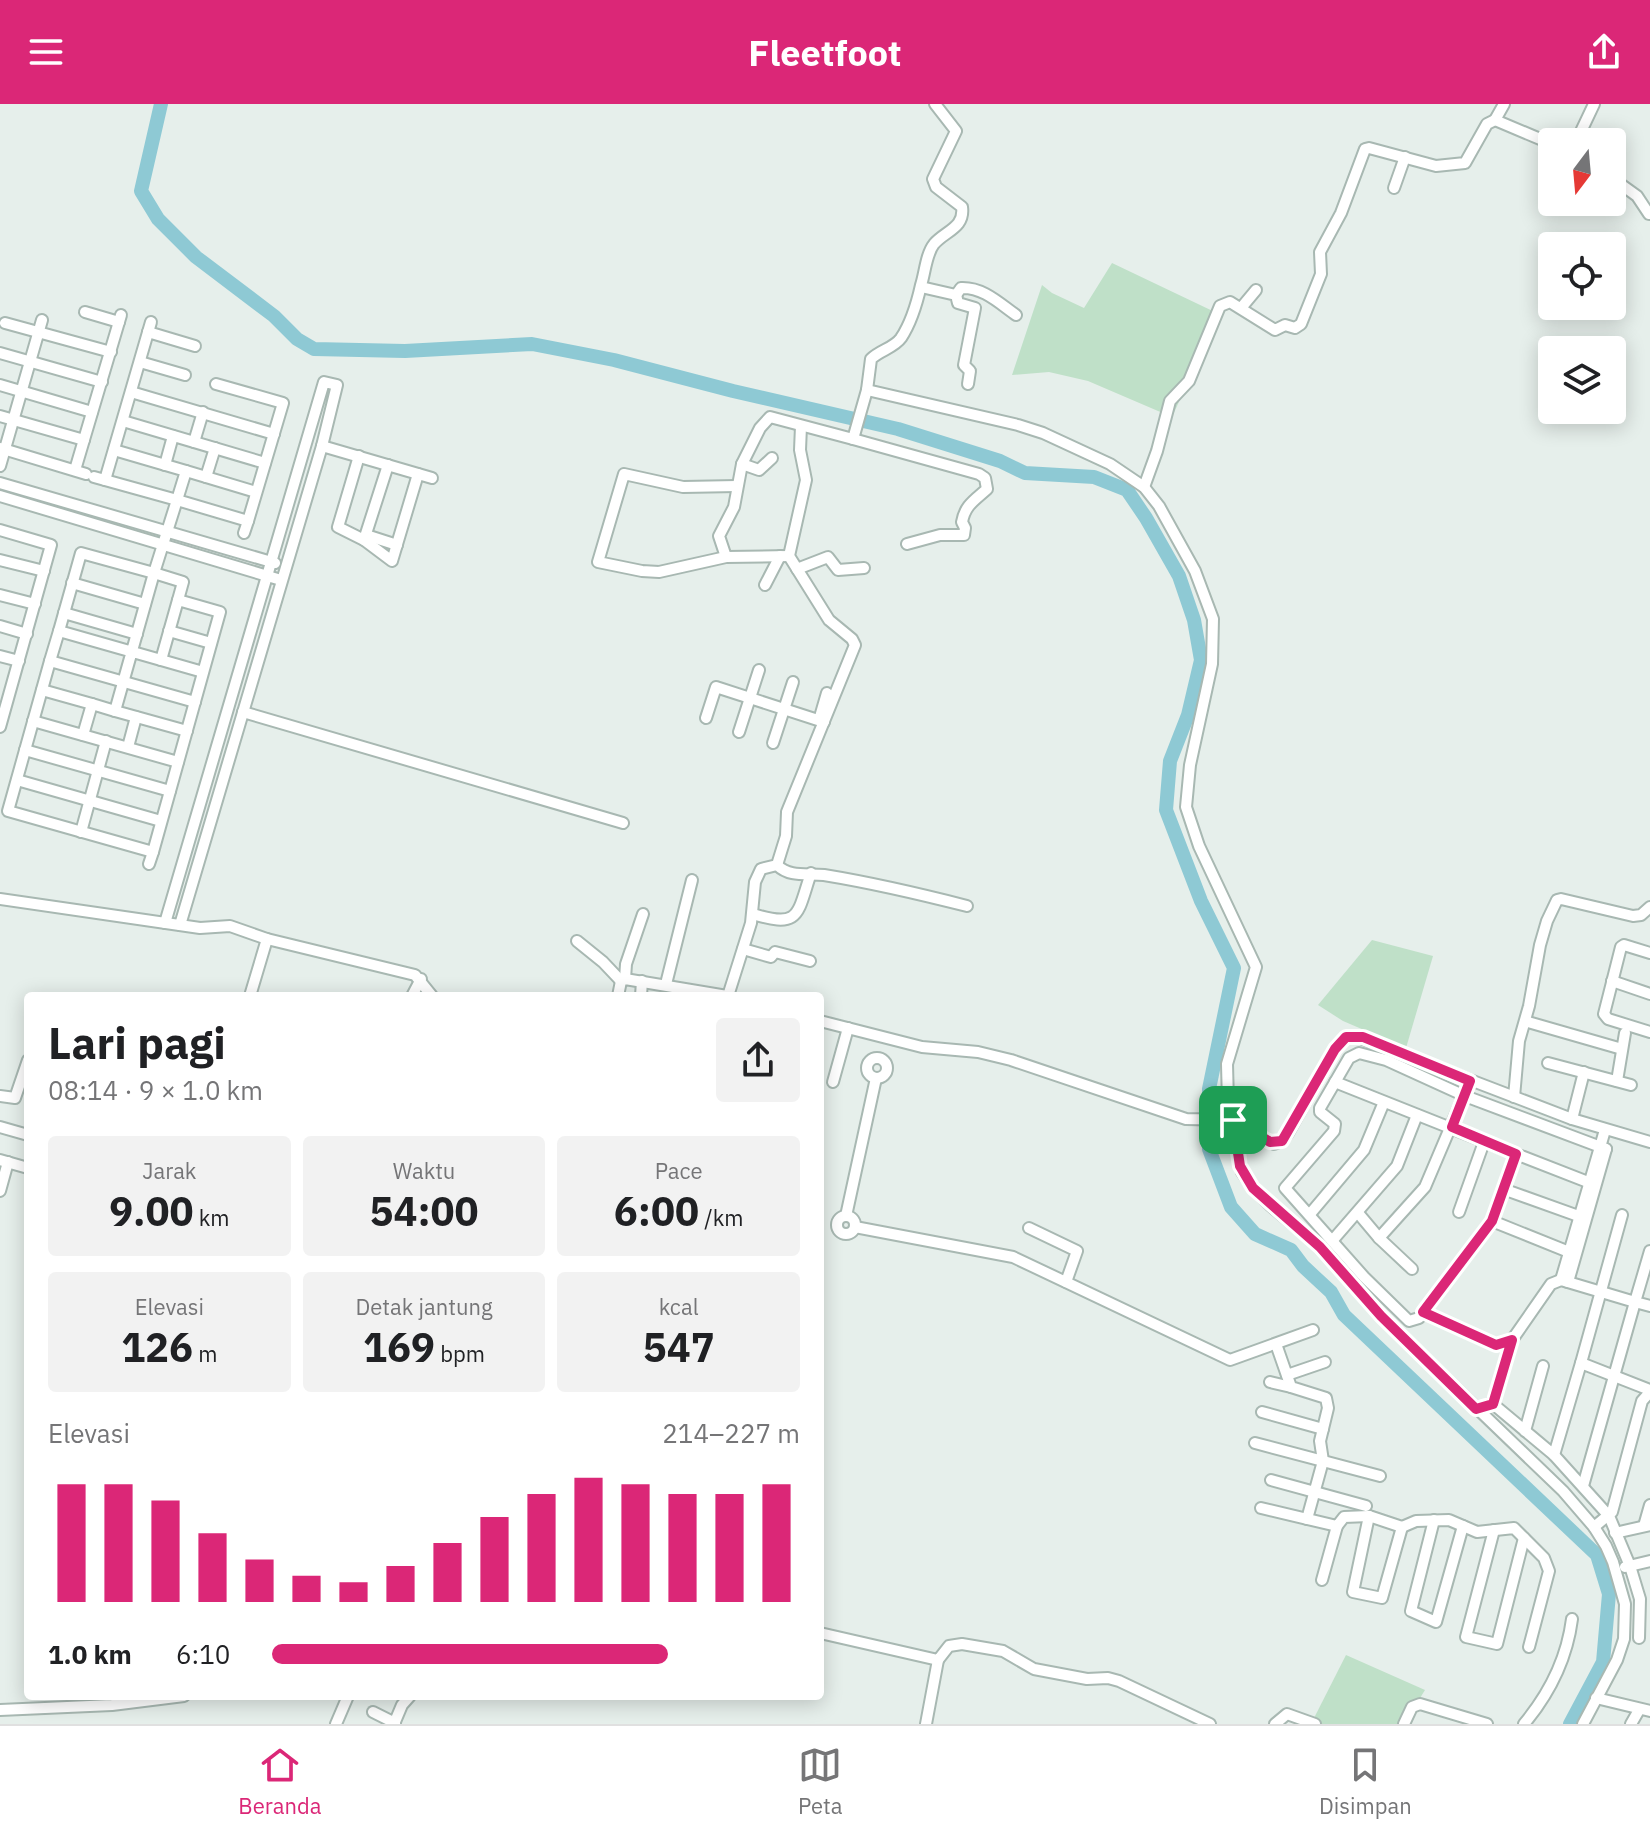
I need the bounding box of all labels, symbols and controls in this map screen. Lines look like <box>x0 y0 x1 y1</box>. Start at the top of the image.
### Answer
text: Fleetfoot <box>748 29 902 76</box>
icon: menu <box>24 30 68 74</box>
icon: share <box>1582 30 1626 74</box>
north arrow <box>1538 128 1626 216</box>
map controls <box>1538 128 1626 424</box>
button: locate <box>1538 232 1626 320</box>
button: layers <box>1538 336 1626 424</box>
text: Lari pagi <box>48 1014 226 1071</box>
button: share <box>716 1018 800 1102</box>
text: 08:14 · 9 × 1.0 km <box>48 1073 263 1107</box>
pin <box>1199 1086 1267 1154</box>
icon: arrive <box>1211 1098 1255 1142</box>
text: Jarak <box>142 1156 196 1185</box>
text: Waktu <box>393 1156 455 1185</box>
text: Pace <box>655 1156 703 1185</box>
text: 9.00 <box>109 1185 194 1237</box>
text: 54:00 <box>369 1185 479 1237</box>
text: 6:00 <box>614 1185 699 1237</box>
text: km <box>194 1203 230 1232</box>
text: /km <box>699 1203 743 1232</box>
text: Elevasi <box>135 1292 204 1321</box>
text: Detak jantung <box>355 1292 493 1321</box>
text: kcal <box>659 1292 699 1321</box>
text: 126 <box>121 1321 193 1373</box>
text: 169 <box>363 1321 435 1373</box>
text: 547 <box>643 1321 715 1373</box>
text: m <box>193 1339 218 1368</box>
text: bpm <box>435 1339 485 1368</box>
text: Elevasi <box>48 1416 130 1450</box>
text: 214–227 m <box>662 1416 800 1450</box>
text: 1.0 km <box>48 1637 132 1671</box>
text: 6:10 <box>176 1637 230 1671</box>
tab: Beranda <box>238 1743 321 1820</box>
tab: Peta <box>798 1743 842 1820</box>
tab: Disimpan <box>1319 1743 1412 1820</box>

